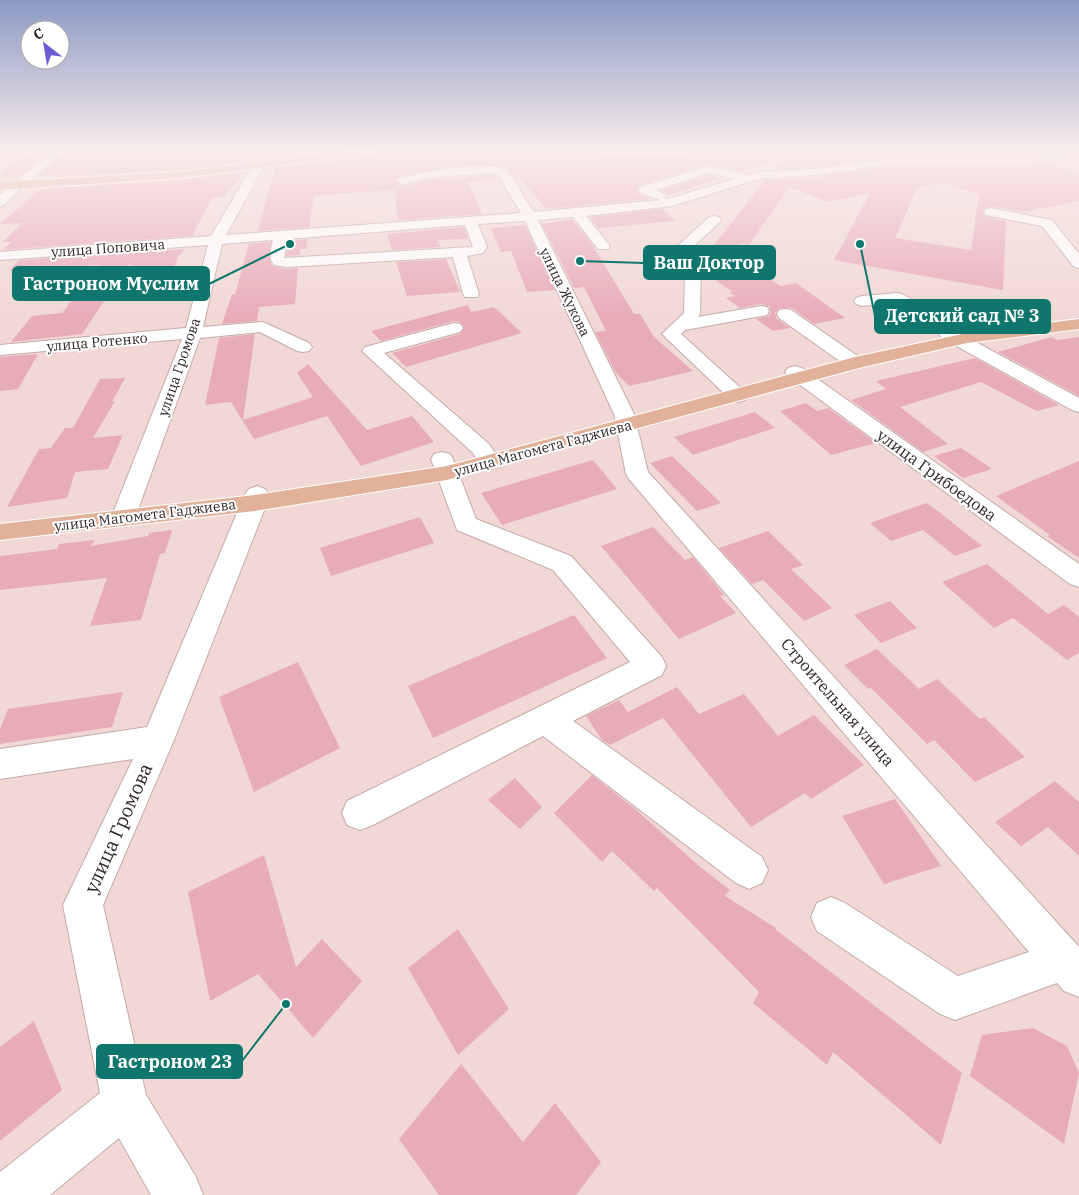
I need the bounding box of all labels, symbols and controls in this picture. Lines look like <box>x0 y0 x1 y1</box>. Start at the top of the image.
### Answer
north arrow <box>20 20 70 70</box>
text: С <box>30 24 47 44</box>
street label: улица Поповича <box>50 235 166 261</box>
street label: улица Жукова <box>536 245 594 340</box>
callout: Ваш Доктор <box>644 246 775 279</box>
text: Ваш Доктор <box>654 251 764 274</box>
callout: Гастроном Муслим <box>13 267 209 300</box>
text: Гастроном Муслим <box>23 272 199 295</box>
callout: Детский сад № 3 <box>875 300 1050 333</box>
text: Детский сад № 3 <box>885 304 1039 327</box>
street label: улица Громова <box>154 315 204 419</box>
street label: улица Ротенко <box>46 329 148 355</box>
street label: улица Магомета Гаджиева <box>452 416 634 480</box>
street label: улица Грибоедова <box>873 425 1001 525</box>
street label: улица Магомета Гаджиева <box>53 495 237 535</box>
street label: Строительная улица <box>777 634 899 770</box>
street label: улица Громова <box>79 759 157 897</box>
callout: Гастроном 23 <box>97 1045 242 1078</box>
text: Гастроном 23 <box>108 1050 232 1073</box>

